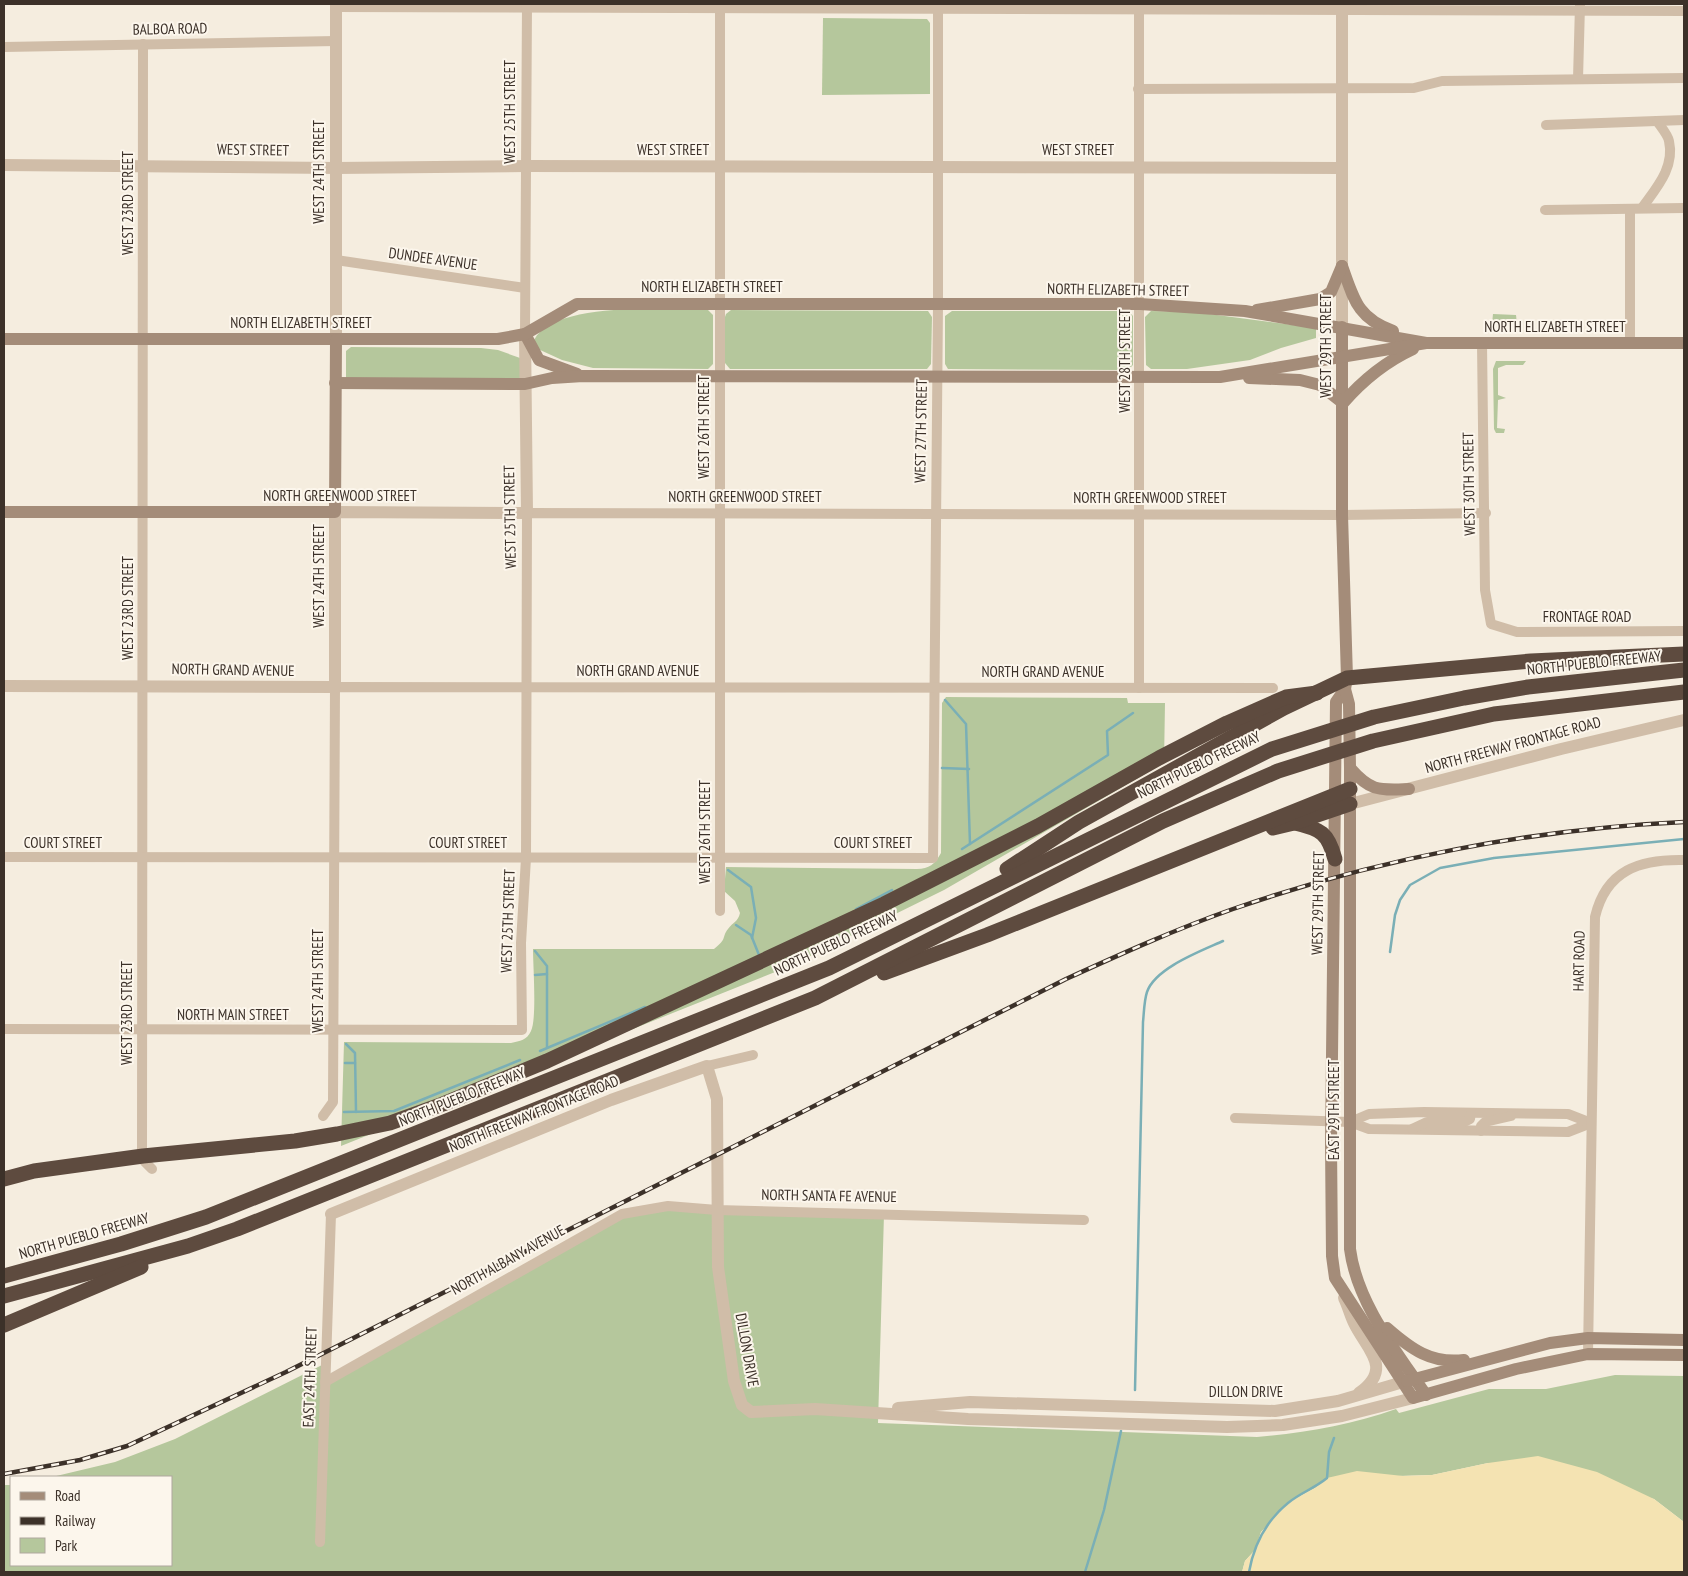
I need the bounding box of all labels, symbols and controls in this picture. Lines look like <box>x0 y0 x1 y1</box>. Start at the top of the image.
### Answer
street label: BALBOA ROAD <box>132 18 208 39</box>
street label: WEST 25TH STREET <box>500 60 519 164</box>
street label: WEST 24TH STREET <box>309 120 328 224</box>
street label: WEST STREET <box>217 139 290 160</box>
street label: WEST STREET <box>637 140 709 159</box>
street label: WEST STREET <box>1042 140 1114 159</box>
street label: WEST 23RD STREET <box>118 151 137 255</box>
street label: DUNDEE AVENUE <box>387 243 479 274</box>
street label: NORTH ELIZABETH STREET <box>641 277 783 296</box>
street label: NORTH ELIZABETH STREET <box>1047 279 1189 300</box>
street label: WEST 29TH STREET <box>1316 294 1335 398</box>
street label: WEST 28TH STREET <box>1115 309 1134 413</box>
street label: NORTH ELIZABETH STREET <box>230 313 372 332</box>
street label: NORTH ELIZABETH STREET <box>1484 317 1626 336</box>
street label: WEST 26TH STREET <box>694 375 713 479</box>
street label: WEST 27TH STREET <box>910 379 931 483</box>
street label: WEST 30TH STREET <box>1458 432 1479 536</box>
street label: WEST 25TH STREET <box>499 465 520 569</box>
street label: NORTH GREENWOOD STREET <box>263 486 417 505</box>
street label: NORTH GREENWOOD STREET <box>668 487 822 506</box>
street label: NORTH GREENWOOD STREET <box>1073 488 1227 507</box>
street label: WEST 24TH STREET <box>309 524 328 628</box>
street label: WEST 23RD STREET <box>118 556 137 660</box>
street label: FRONTAGE ROAD <box>1543 607 1631 626</box>
street label: NORTH PUEBLO FREEWAY <box>1526 646 1662 679</box>
street label: NORTH GRAND AVENUE <box>171 659 295 680</box>
street label: NORTH GRAND AVENUE <box>577 661 700 680</box>
street label: NORTH GRAND AVENUE <box>982 662 1105 681</box>
street label: NORTH FREEWAY FRONTAGE ROAD <box>1423 712 1603 777</box>
street label: NORTH PUEBLO FREEWAY <box>1134 726 1264 803</box>
street label: WEST 26TH STREET <box>695 780 714 884</box>
street label: COURT STREET <box>24 833 102 852</box>
street label: COURT STREET <box>429 833 507 852</box>
street label: COURT STREET <box>834 833 912 852</box>
street label: WEST 29TH STREET <box>1307 851 1328 955</box>
street label: WEST 25TH STREET <box>496 869 519 973</box>
street label: NORTH PUEBLO FREEWAY <box>771 905 901 980</box>
street label: WEST 24TH STREET <box>308 929 327 1033</box>
street label: HART ROAD <box>1568 930 1589 992</box>
street label: WEST 23RD STREET <box>117 961 136 1065</box>
street label: NORTH MAIN STREET <box>177 1005 289 1024</box>
street label: EAST 29TH STREET <box>1324 1059 1343 1160</box>
street label: NORTH PUEBLO FREEWAY <box>396 1062 528 1131</box>
street label: NORTH FREEWAY FRONTAGE ROAD <box>446 1071 622 1156</box>
street label: NORTH SANTA FE AVENUE <box>761 1185 897 1206</box>
street label: NORTH PUEBLO FREEWAY <box>17 1208 151 1263</box>
street label: NORTH ALBANY AVENUE <box>447 1220 568 1299</box>
street label: DILLON DRIVE <box>732 1312 763 1388</box>
street label: EAST 24TH STREET <box>298 1326 321 1428</box>
street label: DILLON DRIVE <box>1209 1382 1283 1401</box>
legend <box>10 1476 172 1566</box>
text: Road <box>55 1486 81 1505</box>
text: Railway <box>55 1511 96 1530</box>
text: Park <box>55 1536 77 1555</box>

